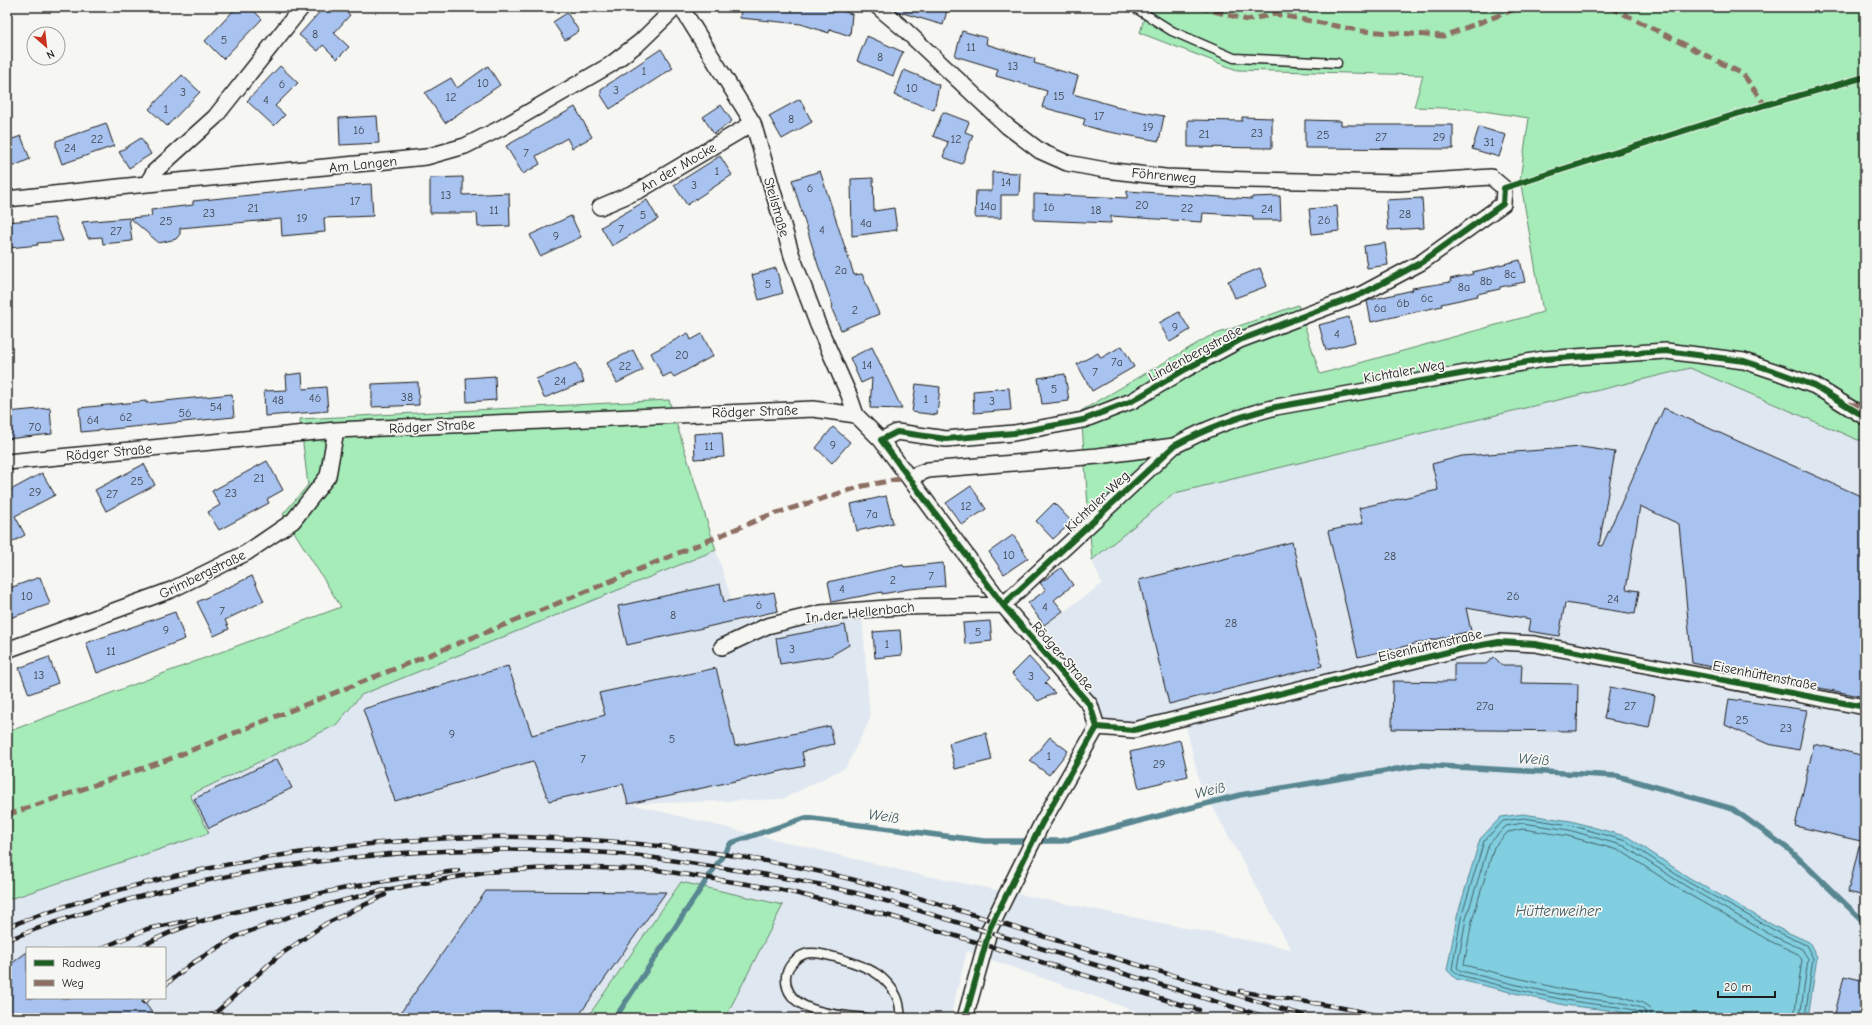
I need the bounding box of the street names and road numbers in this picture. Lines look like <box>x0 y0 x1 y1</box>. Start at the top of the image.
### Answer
street label: An der Mocke <box>637 139 719 196</box>
street label: Am Langen <box>328 152 398 177</box>
street label: Föhrenweg <box>1131 164 1197 187</box>
street label: Steilstraße <box>760 175 793 239</box>
street label: Lindenbergstraße <box>1145 322 1245 385</box>
street label: Kichtaler Weg <box>1362 356 1446 387</box>
street label: Rödger Straße <box>712 401 798 422</box>
street label: Rödger Straße <box>388 416 476 437</box>
street label: Rödger Straße <box>65 440 153 465</box>
street label: Kichtaler Weg <box>1062 467 1133 536</box>
street label: Grimbergstraße <box>156 546 248 603</box>
street label: In der Hellenbach <box>805 598 915 627</box>
street label: Rödger Straße <box>1028 618 1097 694</box>
street label: Eisenhüttenstraße <box>1377 625 1484 666</box>
street label: Eisenhüttenstraße <box>1711 657 1819 694</box>

